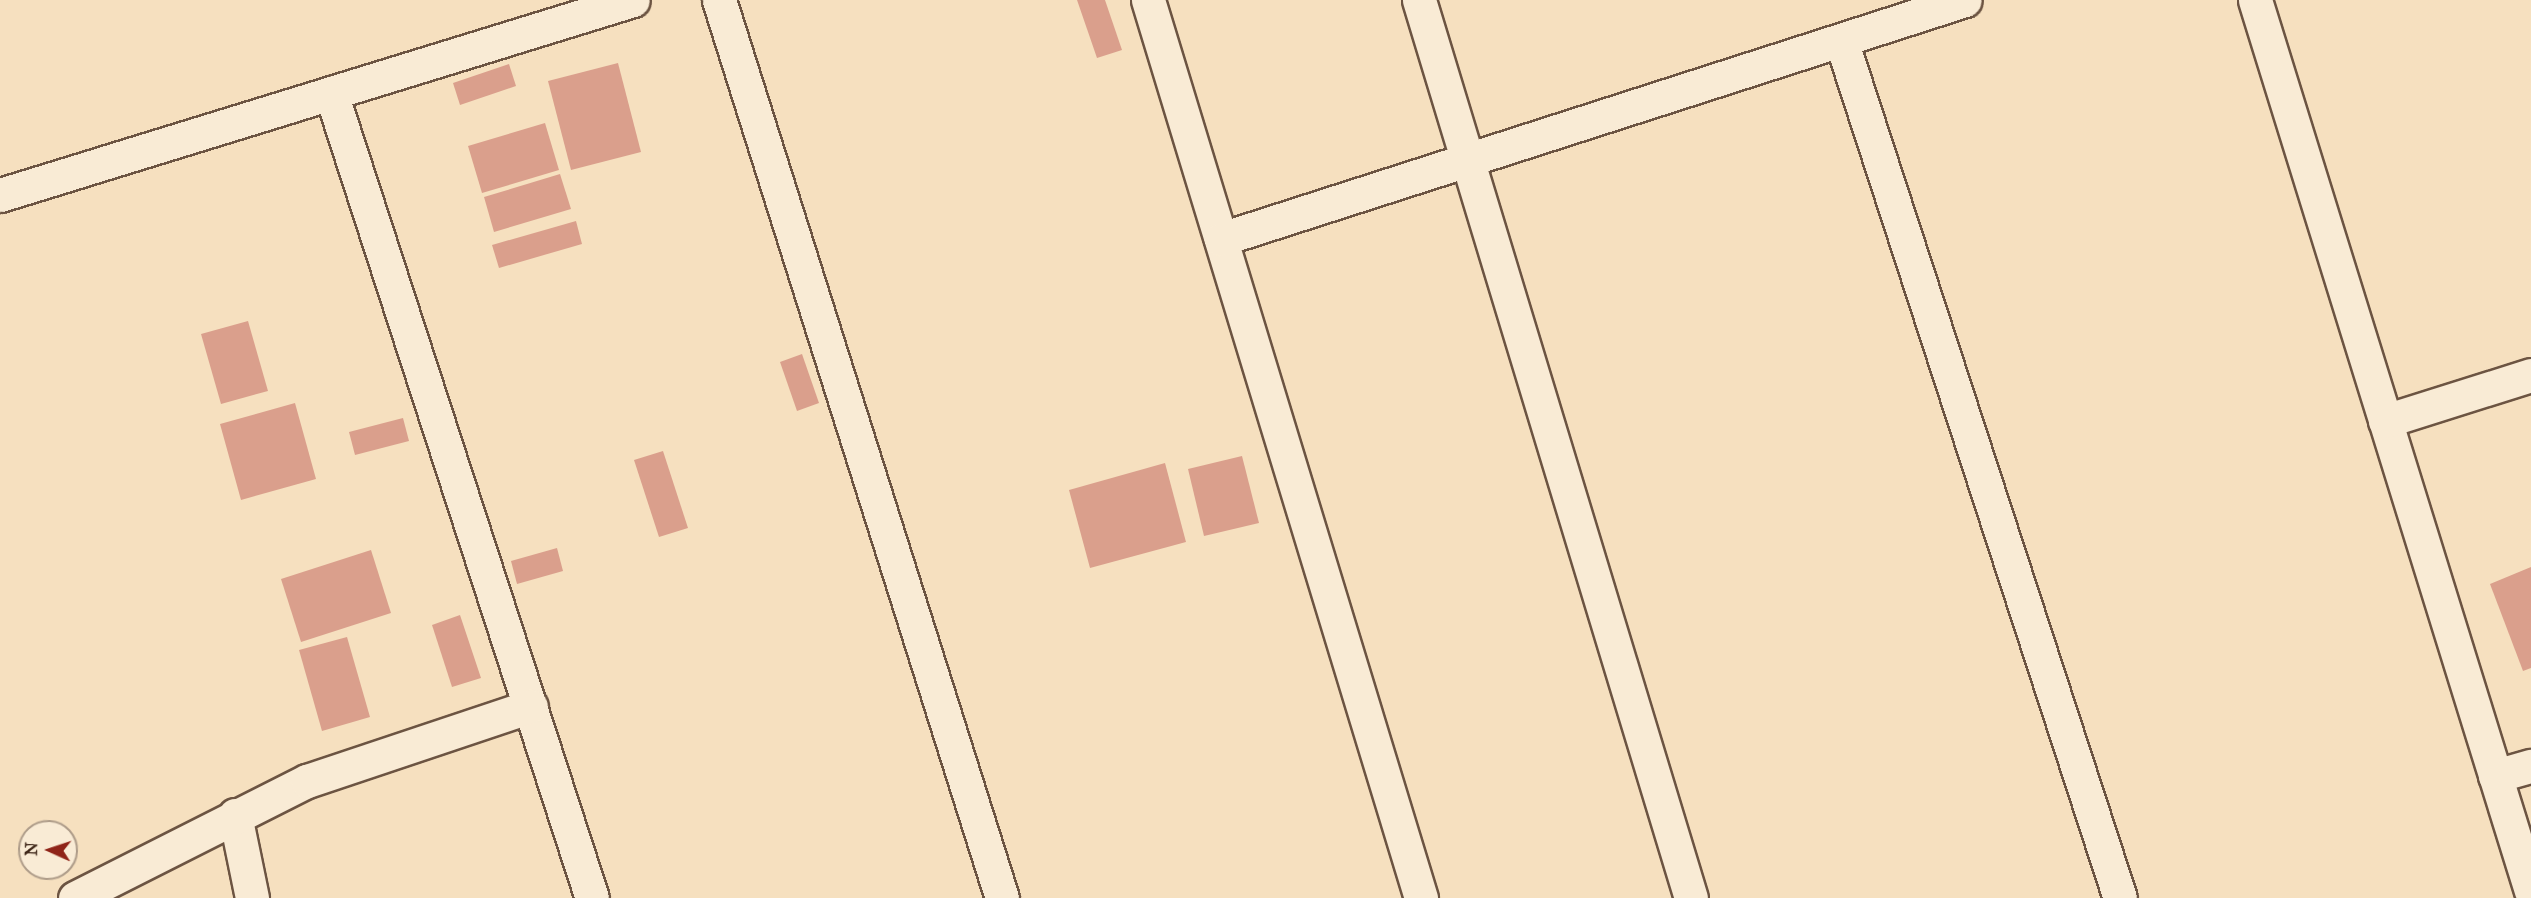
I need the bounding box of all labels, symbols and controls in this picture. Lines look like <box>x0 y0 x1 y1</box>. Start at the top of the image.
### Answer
north arrow <box>18 820 78 880</box>
text: N <box>22 842 41 856</box>

